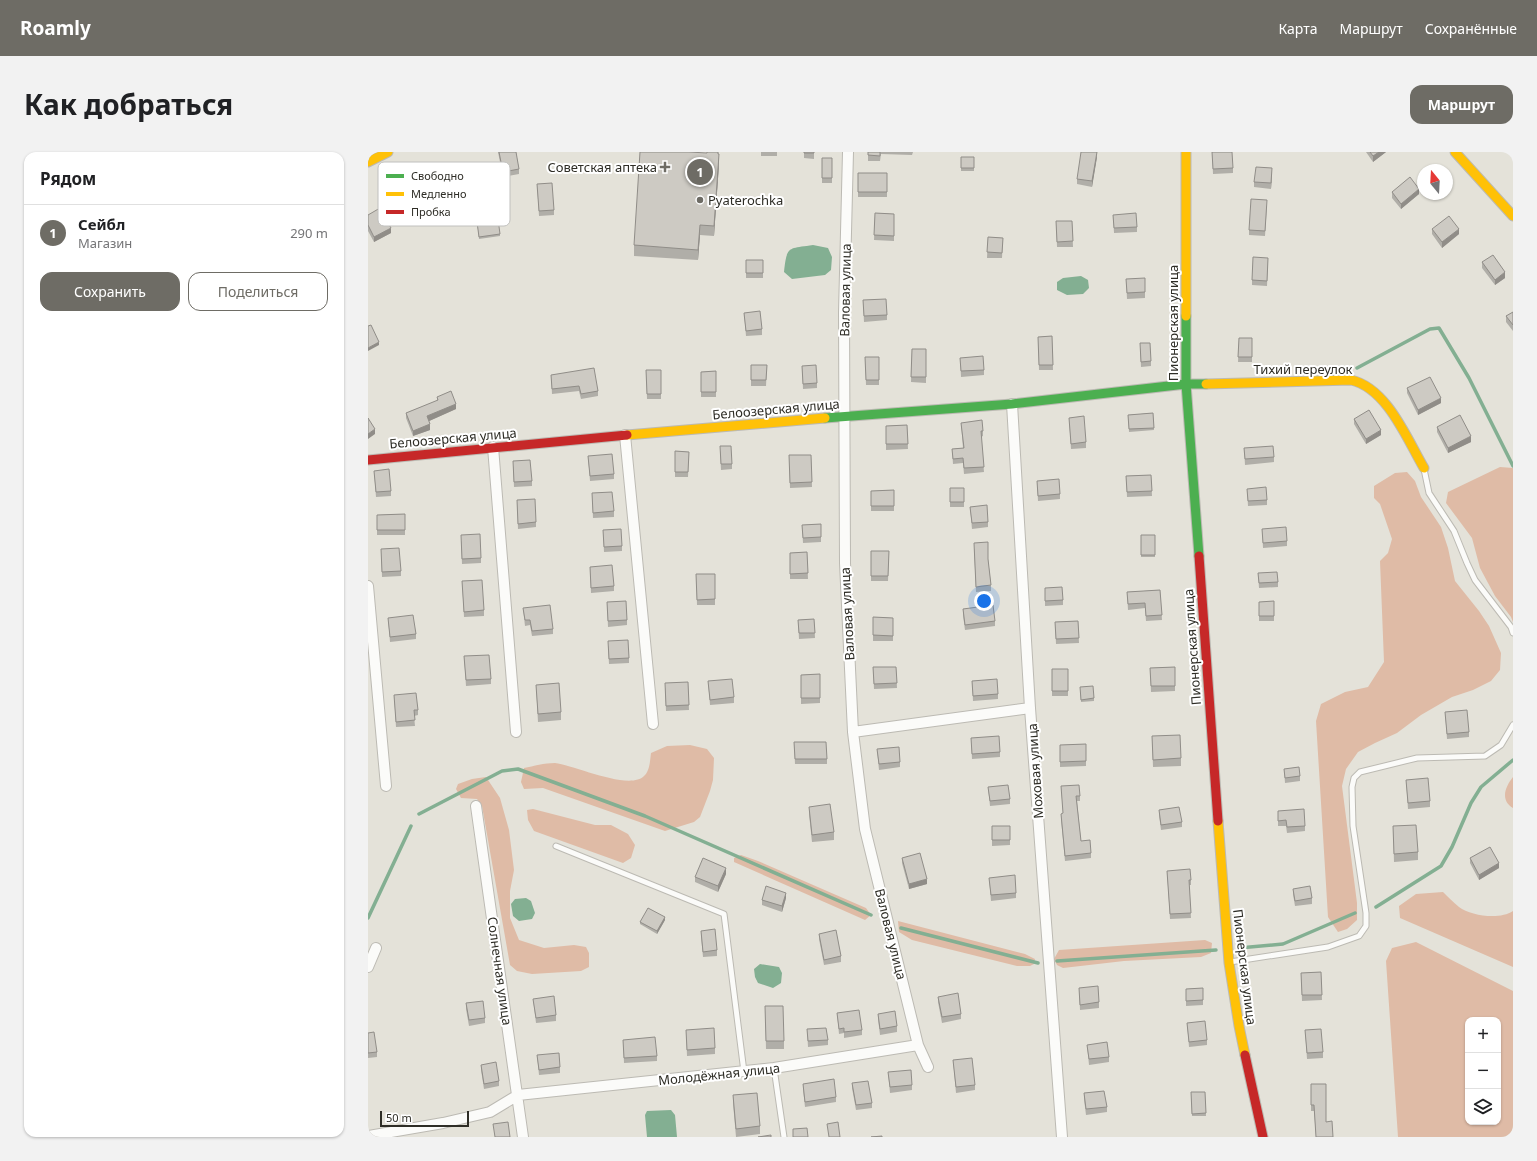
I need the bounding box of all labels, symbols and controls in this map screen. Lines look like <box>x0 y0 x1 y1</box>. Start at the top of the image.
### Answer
text: Roamly <box>20 15 91 41</box>
text: Карта <box>1278 19 1317 38</box>
text: Маршрут <box>1339 19 1403 38</box>
text: Сохранённые <box>1425 19 1517 38</box>
text: Как добраться <box>24 85 233 123</box>
button: Маршрут <box>1410 85 1513 124</box>
pin: 1 <box>687 157 713 187</box>
place label: Советская аптека <box>547 158 657 176</box>
legend <box>378 162 510 226</box>
marker: Советская аптека <box>660 162 670 172</box>
north arrow <box>1417 164 1453 200</box>
text: Рядом <box>40 167 96 190</box>
text: Свободно <box>411 168 464 183</box>
text: Медленно <box>411 186 466 201</box>
place label: Pyaterochka <box>708 191 783 209</box>
marker: Pyaterochka <box>695 195 705 205</box>
text: Пробка <box>411 204 451 219</box>
text: Сейбл <box>78 214 125 234</box>
text: 1 <box>49 224 57 242</box>
text: 290 m <box>290 224 328 242</box>
text: Магазин <box>78 234 132 252</box>
street label: Валовая улица <box>835 243 855 337</box>
street label: Пионерская улица <box>1164 265 1182 381</box>
button: Сохранить <box>40 272 180 311</box>
button: Поделиться <box>188 272 328 311</box>
street label: Тихий переулок <box>1253 360 1353 378</box>
street label: Белоозерская улица <box>712 394 840 424</box>
street label: Белоозерская улица <box>389 423 517 453</box>
street label: Валовая улица <box>836 567 858 661</box>
street label: Пионерская улица <box>1179 588 1205 706</box>
your location <box>974 591 994 611</box>
street label: Моховая улица <box>1023 723 1047 819</box>
street label: Валовая улица <box>871 887 911 981</box>
street label: Пионерская улица <box>1229 908 1261 1026</box>
street label: Солнечная улица <box>483 916 517 1026</box>
map controls <box>1465 1017 1501 1125</box>
button: + <box>1465 1017 1501 1053</box>
button: − <box>1465 1053 1501 1089</box>
street label: Молодёжная улица <box>657 1059 781 1089</box>
button: layers <box>1465 1089 1501 1125</box>
scale bar <box>380 1109 469 1128</box>
text: 50 m <box>386 1110 412 1125</box>

